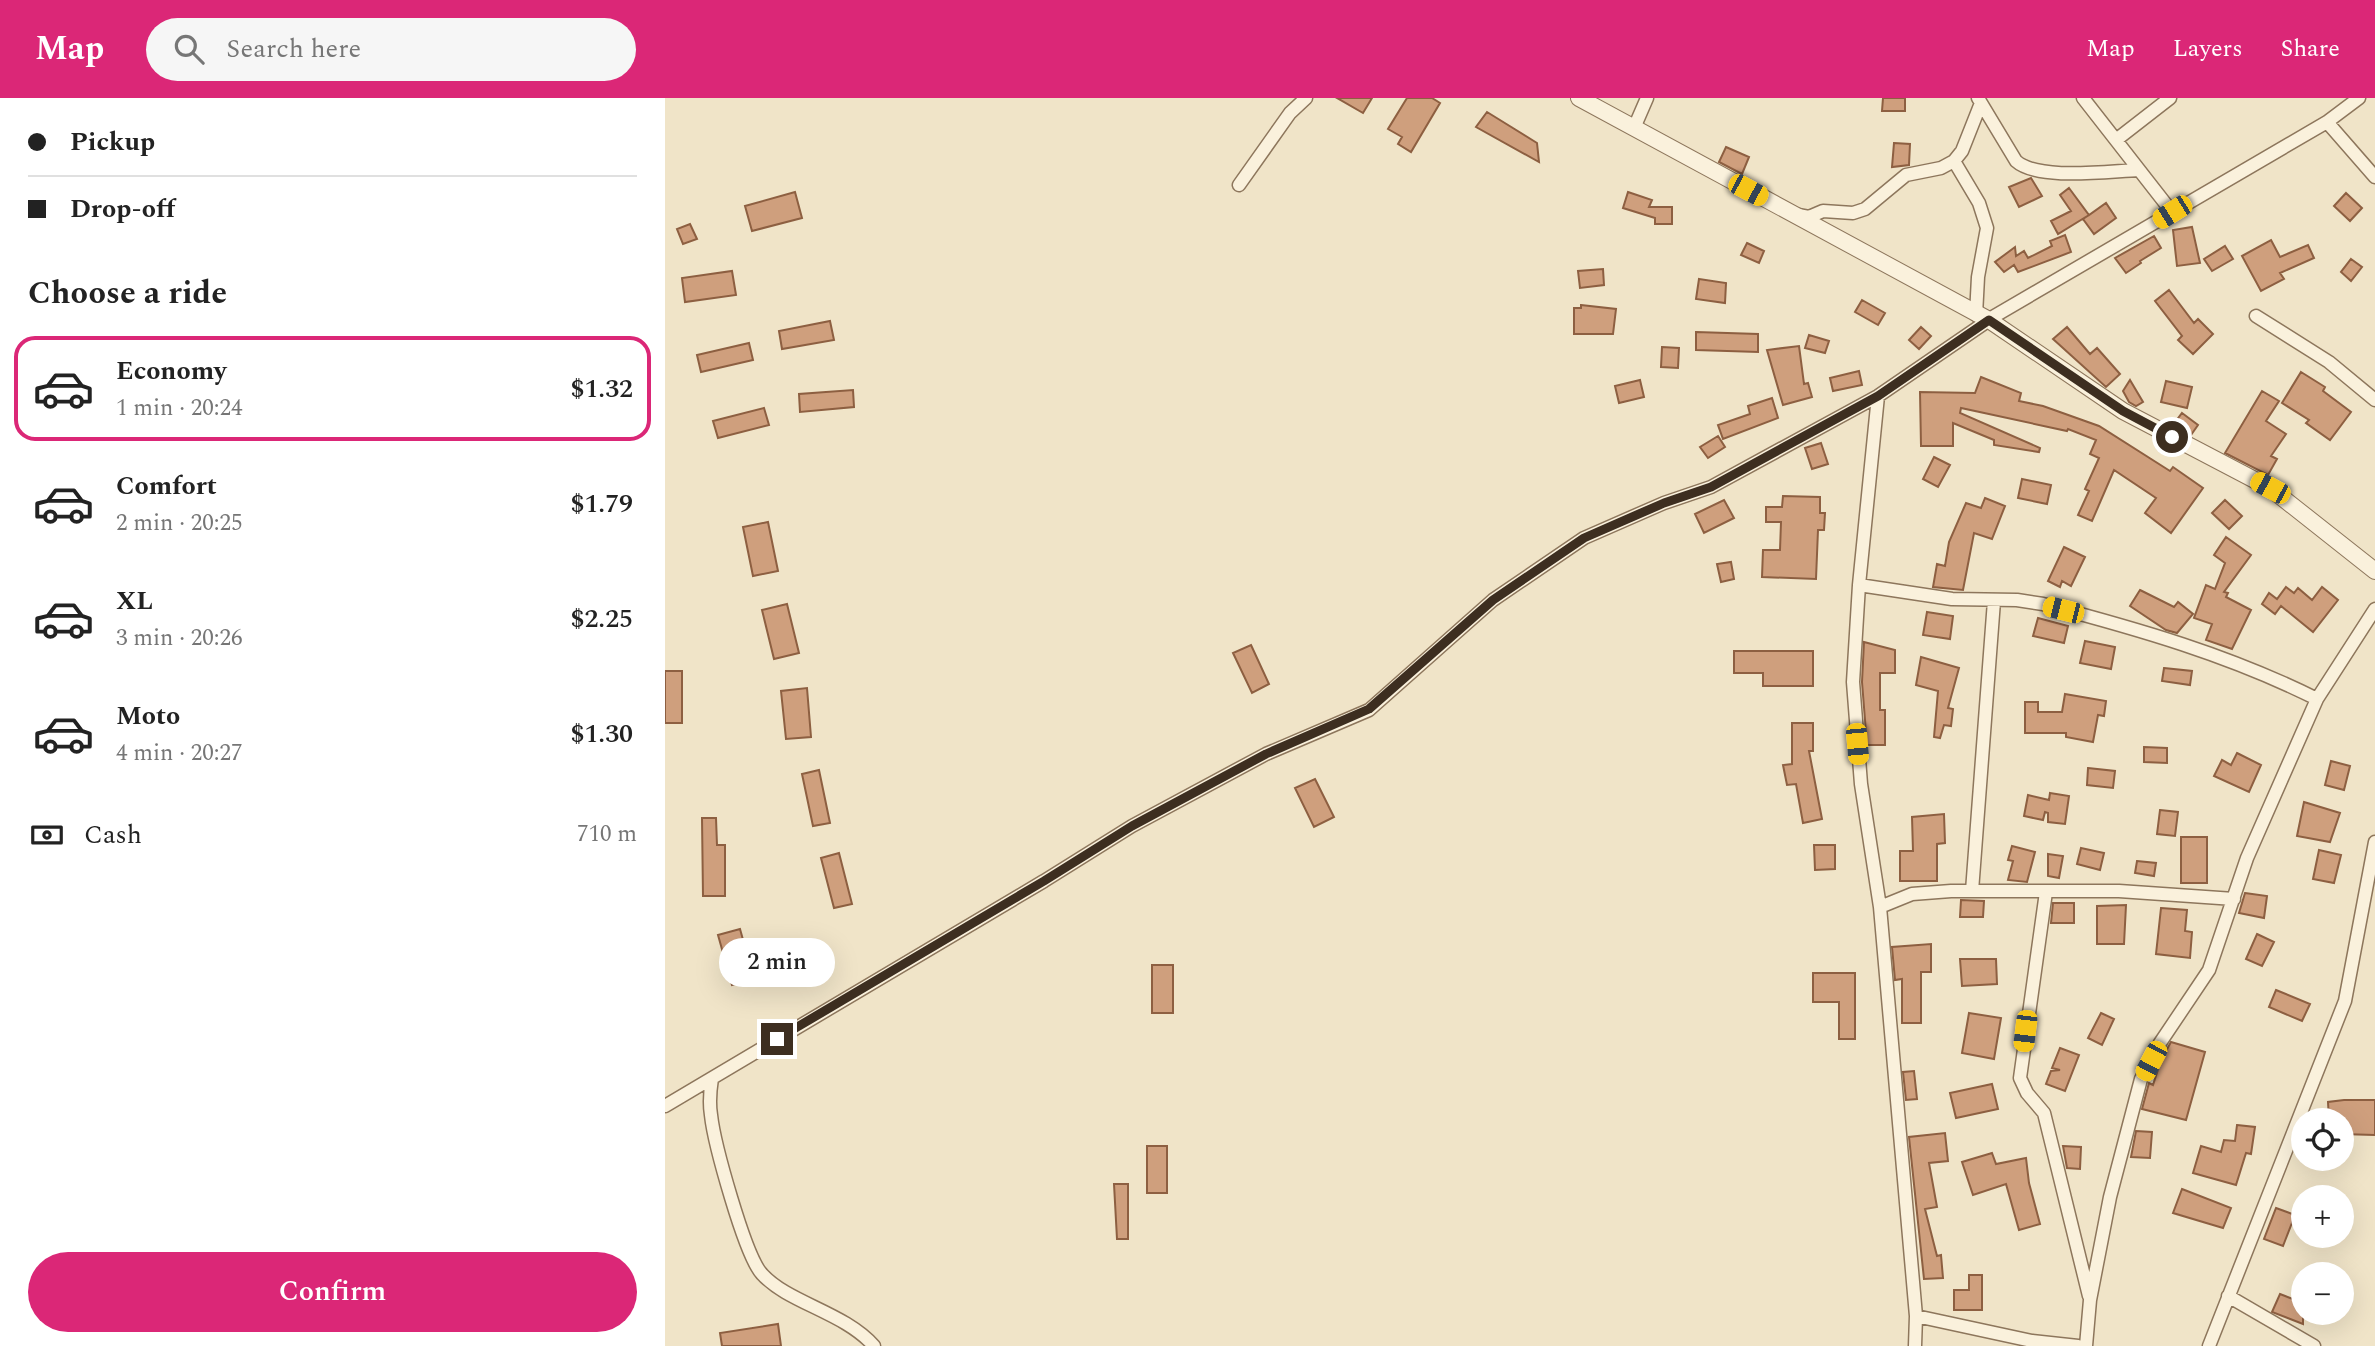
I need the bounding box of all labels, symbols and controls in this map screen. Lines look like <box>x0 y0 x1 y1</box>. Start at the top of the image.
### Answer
search box <box>146 18 636 81</box>
text: Map <box>35 24 104 74</box>
text: Search here <box>226 29 361 69</box>
icon: search <box>170 30 208 68</box>
text: Map <box>2086 31 2135 67</box>
text: Layers <box>2173 31 2243 67</box>
text: Share <box>2281 31 2340 67</box>
text: Pickup <box>70 122 155 162</box>
car <box>1725 171 1772 209</box>
text: Drop-off <box>70 189 175 229</box>
car <box>2149 192 2196 232</box>
text: Choose a ride <box>28 269 227 318</box>
text: Economy <box>116 351 226 391</box>
icon: car <box>32 357 95 420</box>
text: $1.32 <box>570 369 633 409</box>
text: 1 min · 20:24 <box>116 391 243 426</box>
route start <box>2156 421 2188 453</box>
text: Comfort <box>116 466 217 506</box>
car <box>2247 469 2294 507</box>
icon: car <box>32 472 95 535</box>
text: $1.79 <box>570 484 633 524</box>
text: 2 min · 20:25 <box>116 506 243 541</box>
text: XL <box>116 581 153 621</box>
icon: car <box>32 587 95 650</box>
car <box>2041 595 2086 625</box>
text: $2.25 <box>570 599 633 639</box>
text: 3 min · 20:26 <box>116 621 243 656</box>
text: Moto <box>116 696 180 736</box>
icon: car <box>32 702 95 765</box>
text: $1.30 <box>570 714 633 754</box>
car <box>1845 722 1870 766</box>
text: 4 min · 20:27 <box>116 736 243 771</box>
text: Cash <box>84 815 142 855</box>
icon: cash <box>28 816 66 854</box>
text: 710 m <box>577 817 637 852</box>
callout: 2 min <box>719 937 835 986</box>
text: 2 min <box>747 945 807 980</box>
car <box>2013 1009 2038 1053</box>
route end <box>761 1023 793 1055</box>
car <box>2132 1038 2171 1084</box>
map controls <box>2291 1108 2354 1325</box>
button: locate <box>2291 1108 2354 1171</box>
button: + <box>2291 1185 2354 1248</box>
button: Confirm <box>28 1252 637 1332</box>
button: − <box>2291 1262 2354 1325</box>

